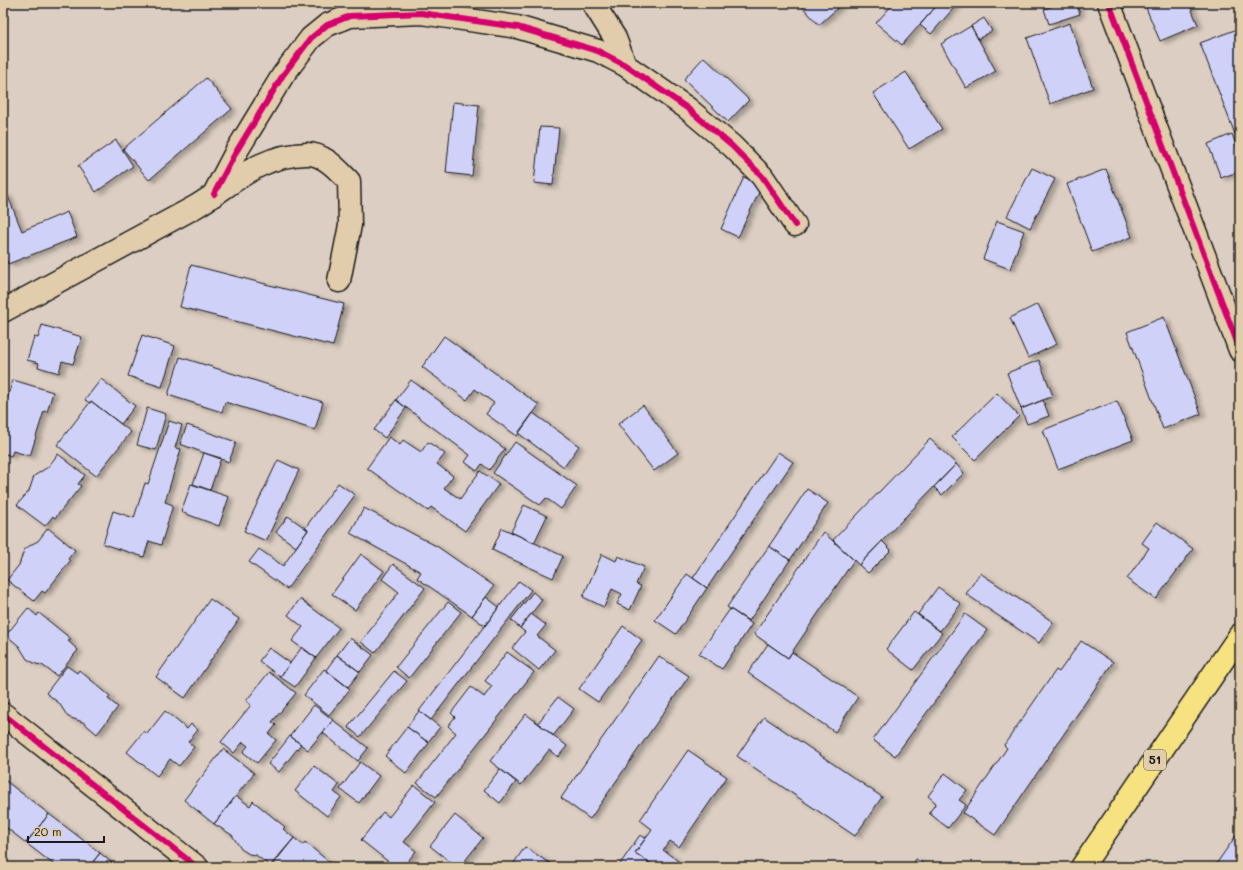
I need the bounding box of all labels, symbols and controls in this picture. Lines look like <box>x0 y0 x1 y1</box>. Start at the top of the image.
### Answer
road number: 51 <box>1144 750 1166 770</box>
scale bar <box>28 818 104 844</box>
text: 20 m <box>34 823 62 839</box>

